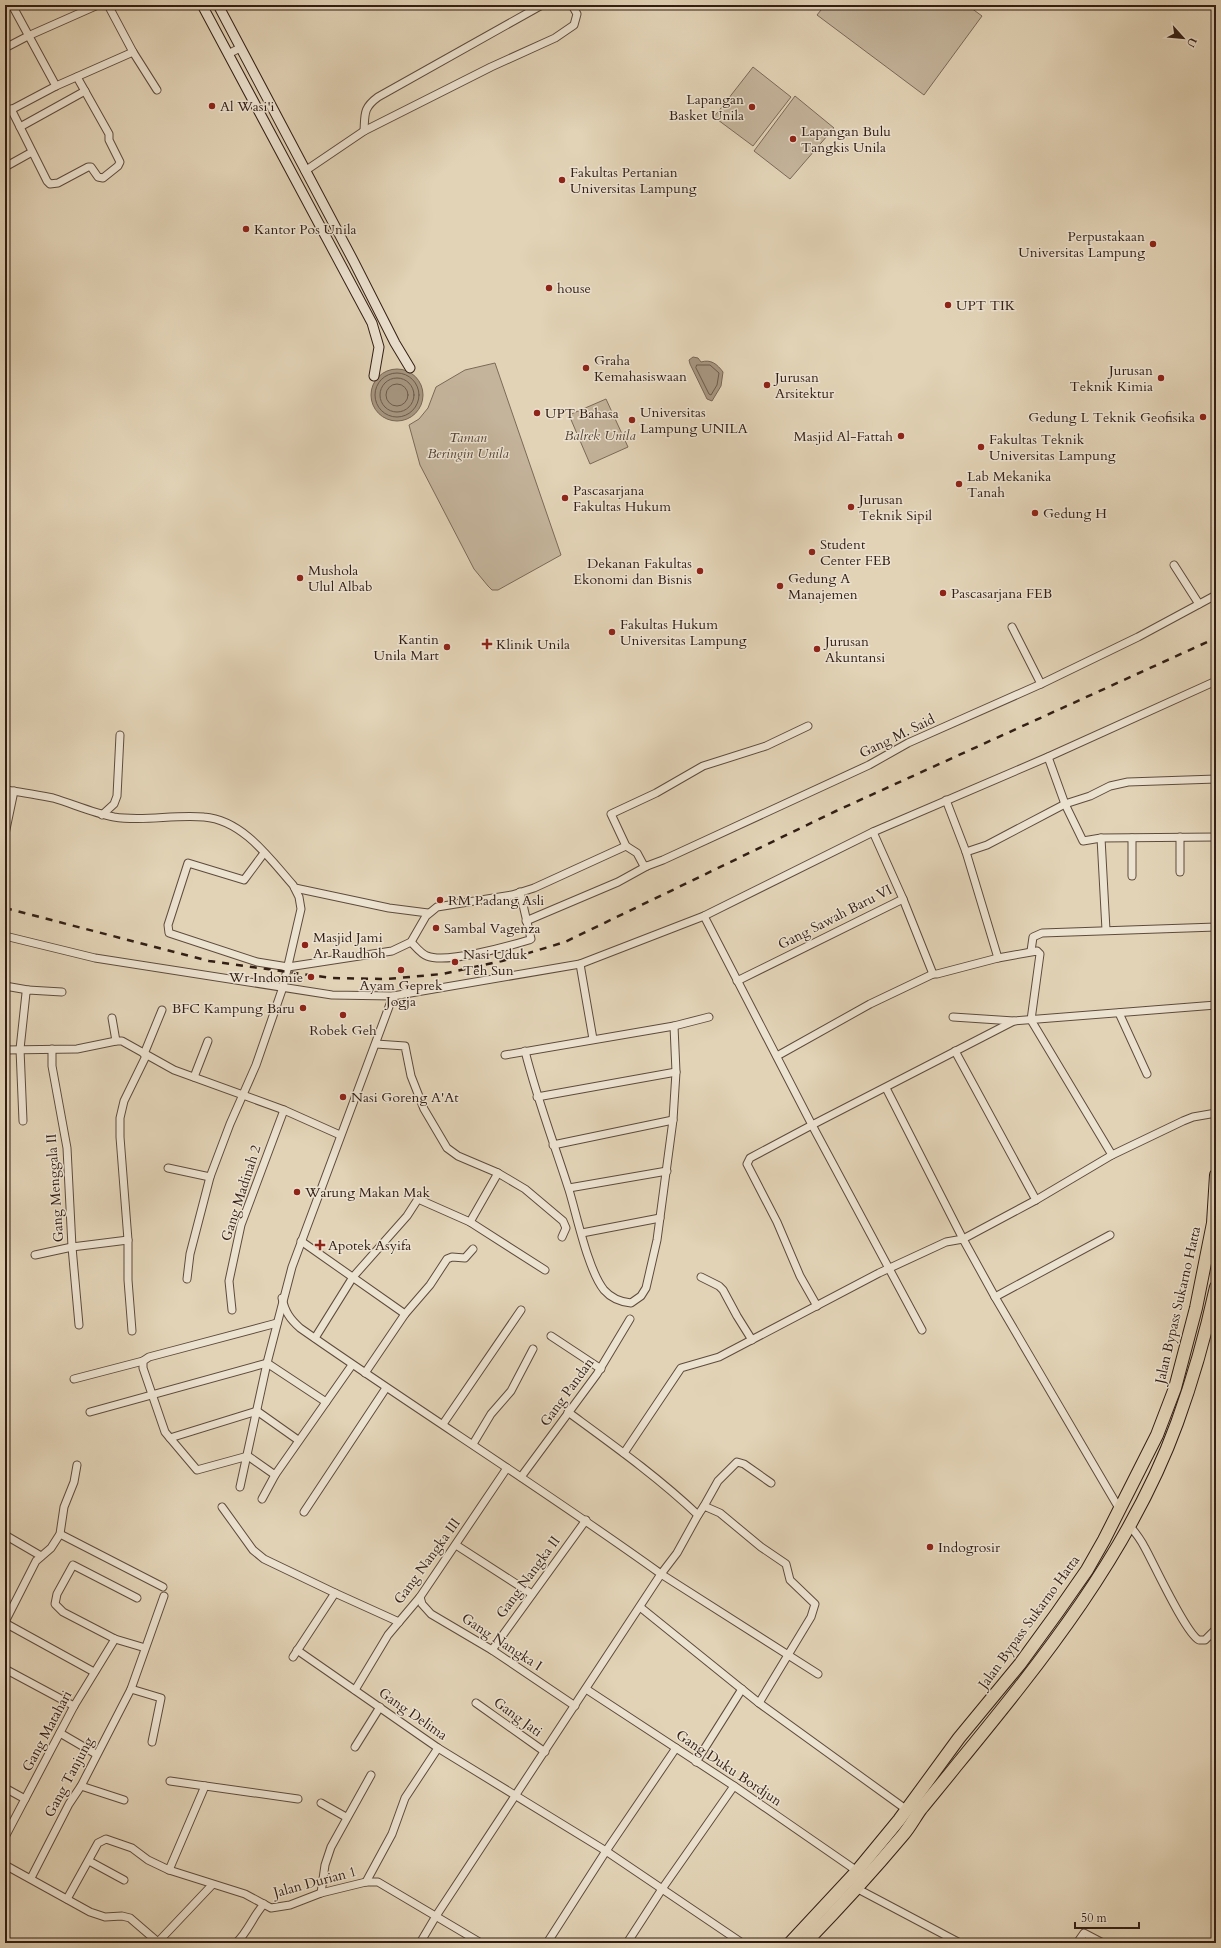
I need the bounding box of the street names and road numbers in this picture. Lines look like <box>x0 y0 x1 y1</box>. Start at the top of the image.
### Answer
street label: Gang M. Said <box>856 709 938 762</box>
street label: Gang Sawah Baru VI <box>775 880 895 954</box>
street label: Gang Menggala II <box>42 1133 68 1243</box>
street label: Gang Madinah 2 <box>217 1143 265 1243</box>
street label: Jalan Bypass Sukarno Hatta <box>1150 1224 1205 1387</box>
street label: Gang Pandan <box>536 1354 598 1430</box>
street label: Gang Nangka III <box>389 1514 465 1608</box>
street label: Gang Nangka II <box>492 1532 564 1622</box>
street label: Jalan Bypass Sukarno Hatta <box>973 1551 1084 1694</box>
street label: Gang Nangka I <box>458 1609 546 1675</box>
street label: Gang Delima <box>375 1683 451 1745</box>
street label: Gang Matahari <box>18 1687 76 1775</box>
street label: Gang Jati <box>490 1693 546 1741</box>
street label: Gang Duku Bordjun <box>672 1725 786 1811</box>
street label: Gang Tanjung <box>40 1733 98 1820</box>
street label: Jalan Durian 1 <box>269 1862 359 1903</box>

